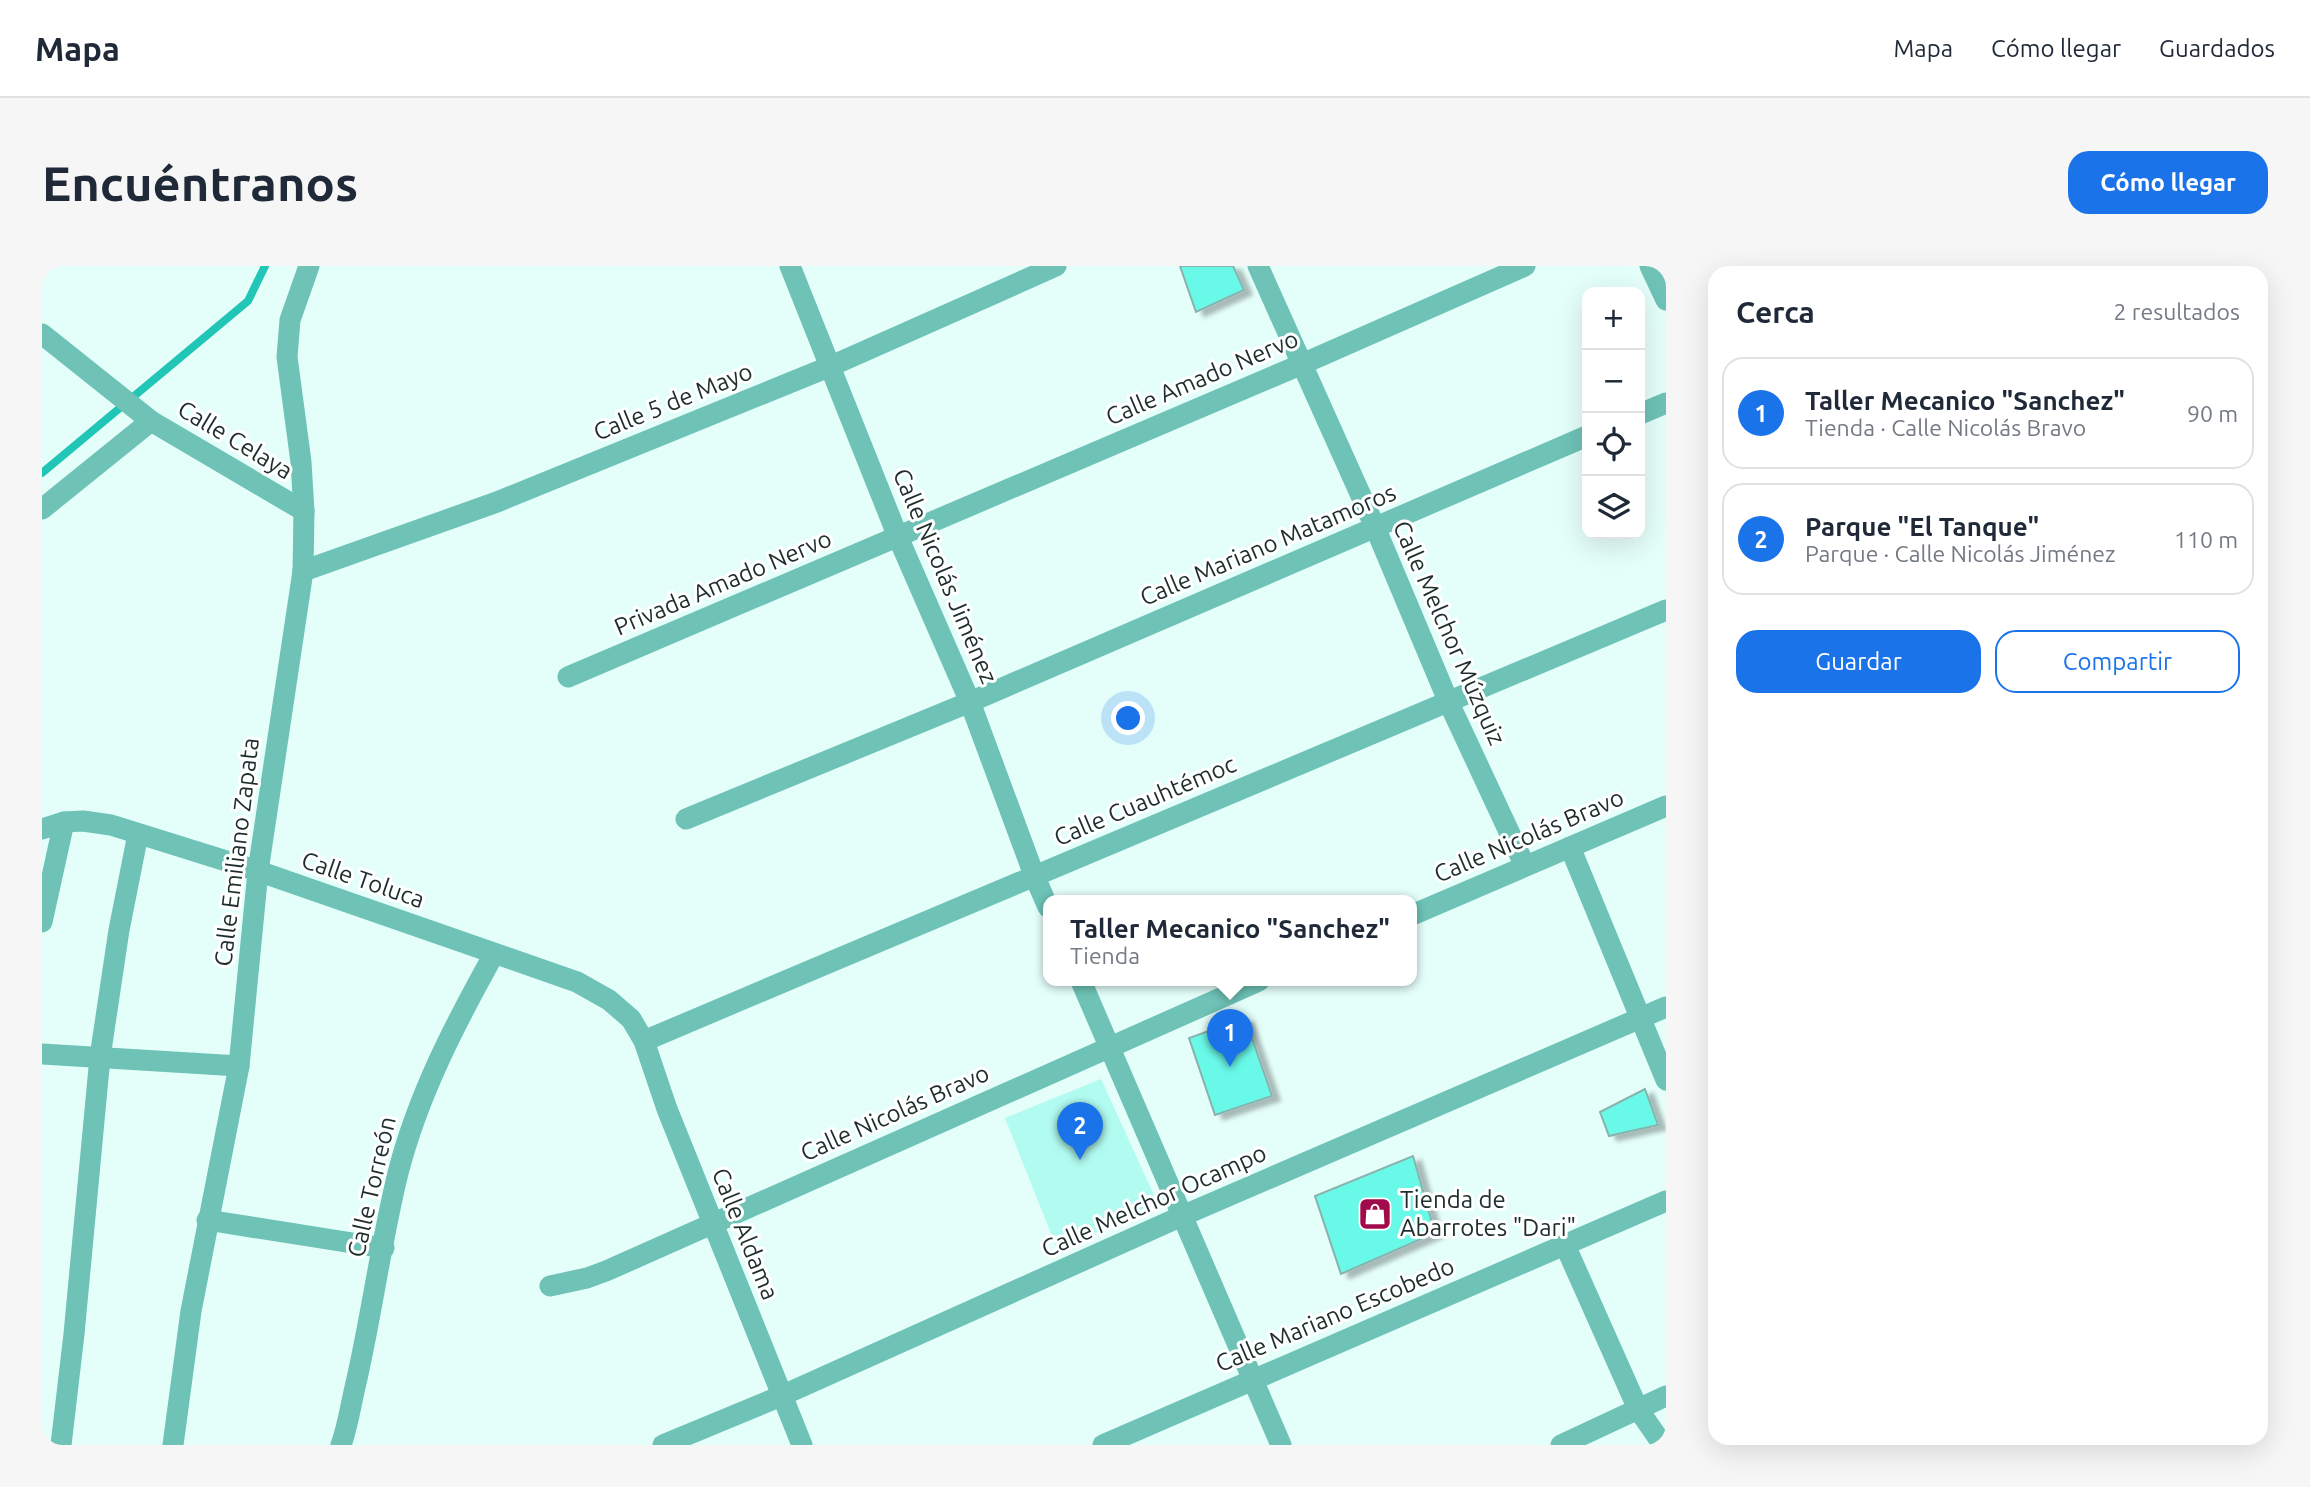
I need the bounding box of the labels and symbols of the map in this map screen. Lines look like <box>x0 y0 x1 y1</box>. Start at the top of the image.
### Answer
street label: Calle Amado Nervo <box>1102 325 1302 430</box>
street label: Calle 5 de Mayo <box>589 357 756 446</box>
street label: Calle Celaya <box>173 395 297 484</box>
street label: Calle Nicolás Jiménez <box>888 464 1003 687</box>
street label: Calle Mariano Matamoros <box>1136 478 1400 611</box>
street label: Calle Melchor Múzquiz <box>1388 517 1511 749</box>
street label: Privada Amado Nervo <box>610 525 835 641</box>
your location <box>1111 701 1145 735</box>
street label: Calle Emiliano Zapata <box>209 736 264 968</box>
street label: Calle Cuauhtémoc <box>1050 750 1240 851</box>
street label: Calle Nicolás Bravo <box>1430 783 1628 888</box>
street label: Calle Toluca <box>298 846 428 913</box>
pin: 1 <box>1207 1009 1253 1067</box>
street label: Calle Nicolás Bravo <box>796 1059 993 1166</box>
pin: 2 <box>1057 1102 1103 1160</box>
street label: Calle Torreón <box>342 1114 401 1260</box>
street label: Calle Melchor Ocampo <box>1037 1139 1270 1262</box>
street label: Calle Aldama <box>707 1164 784 1304</box>
place label: Tienda de Abarrotes "Dari" <box>1400 1186 1576 1241</box>
shop icon: Tienda de Abarrotes "Dari" <box>1356 1195 1394 1233</box>
street label: Calle Mariano Escobedo <box>1211 1252 1458 1377</box>

